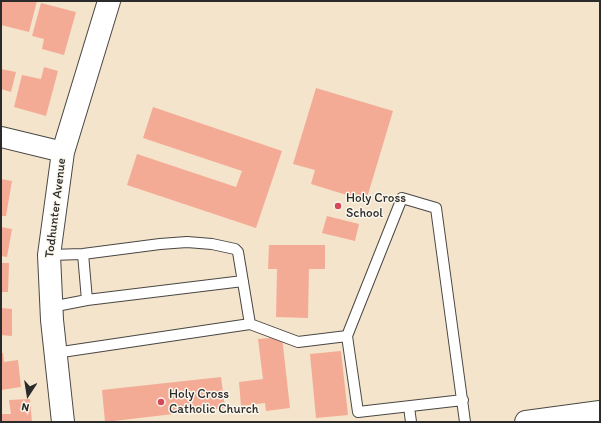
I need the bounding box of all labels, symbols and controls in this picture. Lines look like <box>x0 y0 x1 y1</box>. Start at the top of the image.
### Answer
street label: Todhunter Avenue <box>42 157 70 259</box>
place label: Holy Cross School <box>346 191 406 222</box>
marker: Holy Cross School <box>333 201 343 211</box>
north arrow <box>8 375 48 415</box>
place label: Holy Cross Catholic Church <box>169 387 259 418</box>
marker: Holy Cross Catholic Church <box>156 397 166 407</box>
text: N <box>20 400 30 414</box>

